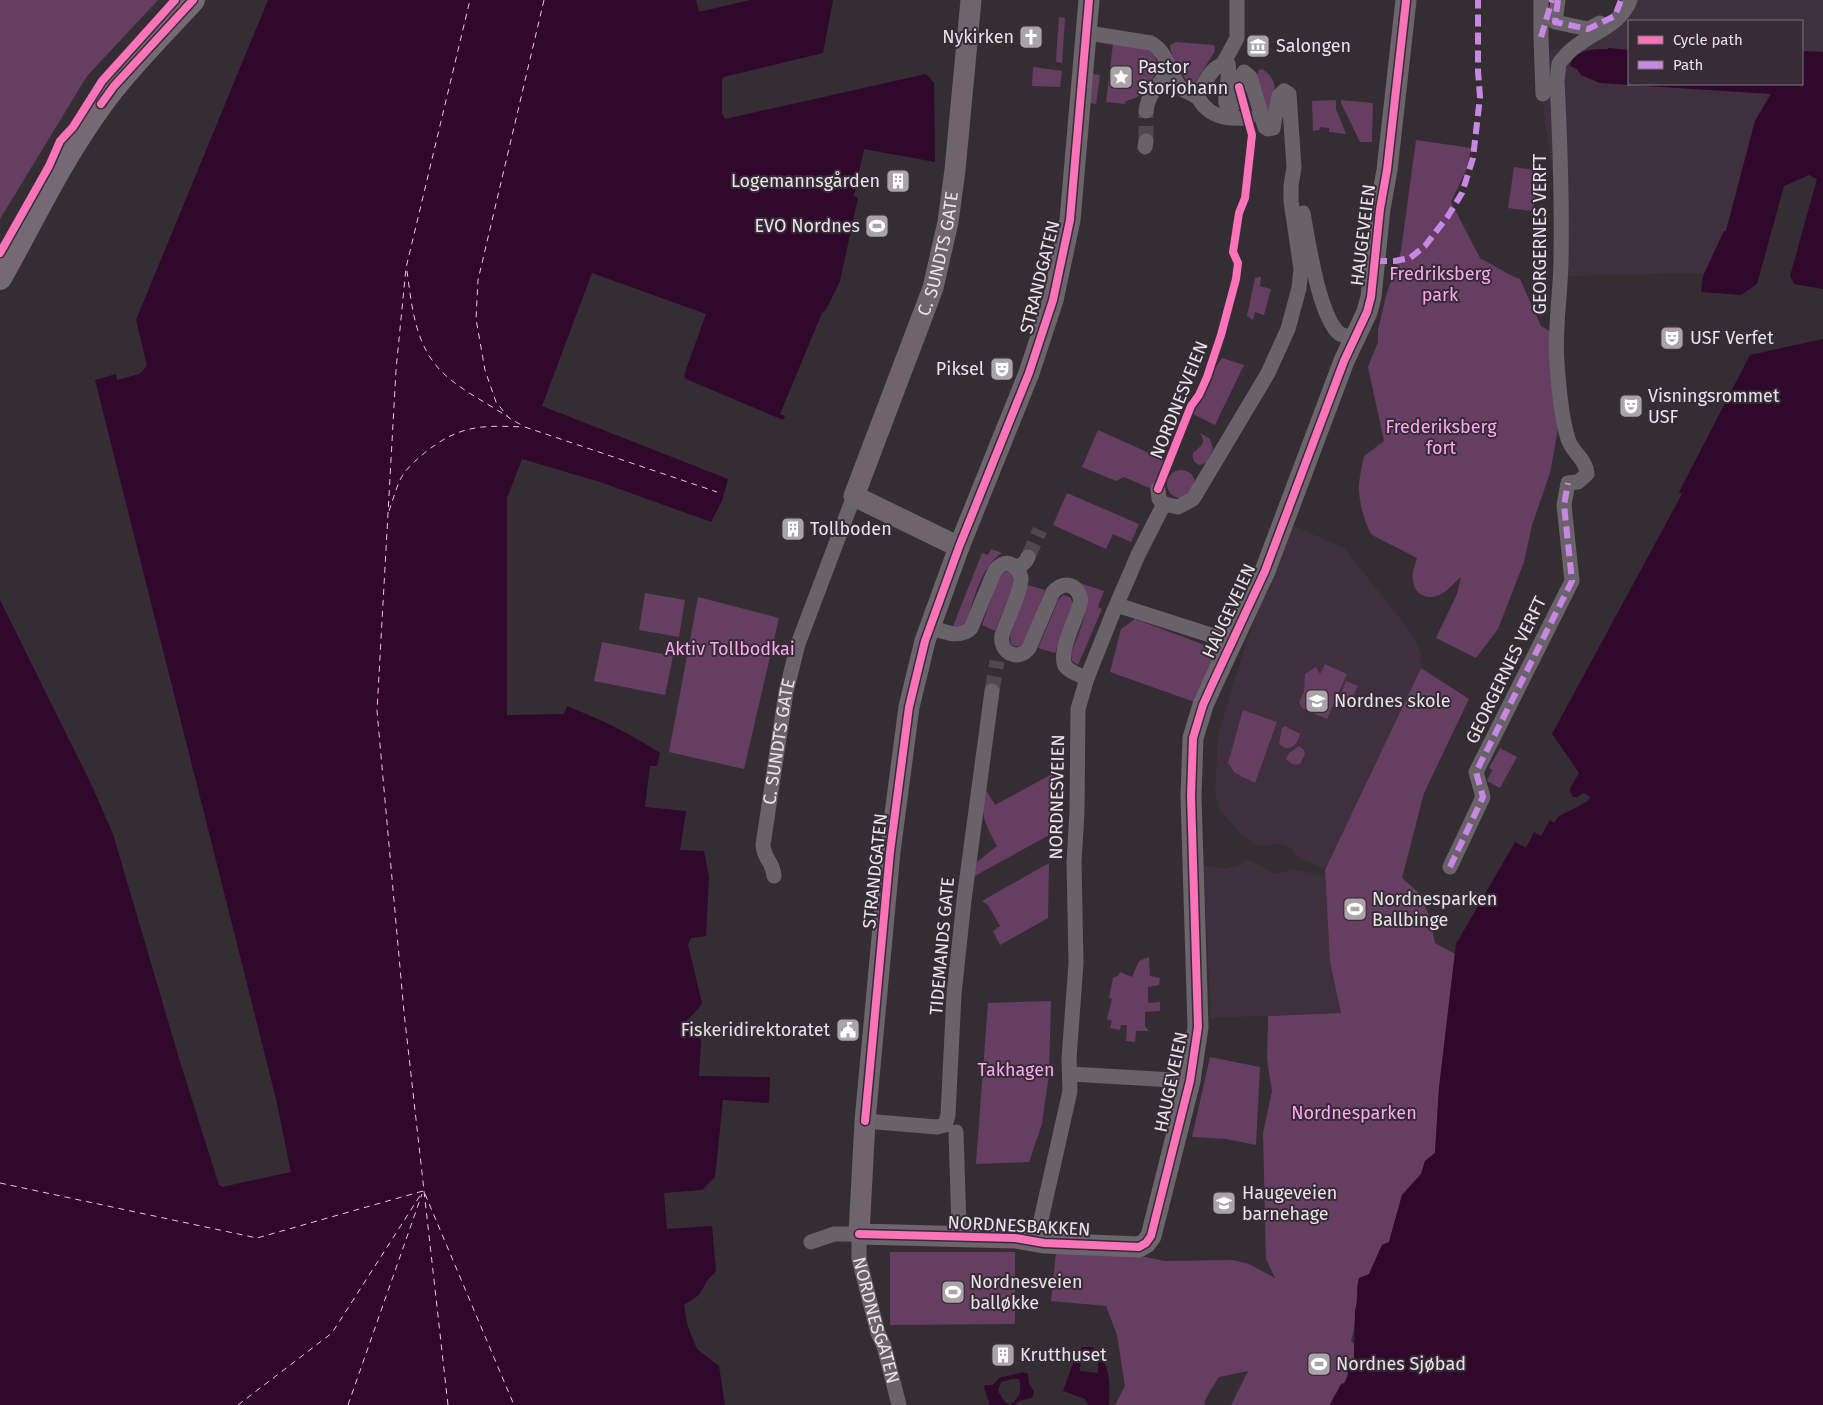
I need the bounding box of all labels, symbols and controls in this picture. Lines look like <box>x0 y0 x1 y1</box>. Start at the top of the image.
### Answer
legend <box>1628 20 1803 85</box>
church icon: Nykirken <box>1018 24 1044 50</box>
place label: Nykirken <box>942 26 1014 48</box>
text: Cycle path <box>1673 31 1743 49</box>
museum icon: Salongen <box>1245 33 1271 59</box>
place label: Salongen <box>1276 35 1351 57</box>
place label: Pastor Storjohann <box>1138 56 1228 99</box>
text: Path <box>1673 56 1703 74</box>
place icon: Pastor Storjohann <box>1108 64 1134 90</box>
street label: GEORGERNES VERFT <box>1529 153 1551 314</box>
building icon: Logemannsgården <box>885 168 911 194</box>
place label: Logemannsgården <box>731 170 880 192</box>
street label: HAUGEVEIEN <box>1346 183 1380 287</box>
street label: C. SUNDTS GATE <box>912 190 963 319</box>
sports icon: EVO Nordnes <box>864 213 890 239</box>
place label: EVO Nordnes <box>754 215 860 237</box>
street label: STRANDGATEN <box>1015 218 1065 336</box>
park label: Fredriksberg park <box>1389 263 1491 306</box>
theatre icon: USF Verfet <box>1659 325 1685 351</box>
place label: USF Verfet <box>1690 327 1774 349</box>
street label: NORDNESVEIEN <box>1145 338 1213 462</box>
theatre icon: Piksel <box>989 356 1015 382</box>
place label: Piksel <box>936 358 984 380</box>
place label: Visningsrommet USF <box>1648 385 1780 428</box>
theatre icon: Visningsrommet USF <box>1618 393 1644 419</box>
park label: Frederiksberg fort <box>1385 416 1497 459</box>
building icon: Tollboden <box>780 516 806 542</box>
place label: Tollboden <box>810 518 892 540</box>
street label: HAUGEVEIEN <box>1197 560 1261 662</box>
street label: GEORGERNES VERFT <box>1461 592 1551 747</box>
park label: Aktiv Tollbodkai <box>665 638 795 660</box>
street label: C. SUNDTS GATE <box>758 676 800 806</box>
school or university icon: Nordnes skole <box>1304 688 1330 714</box>
place label: Nordnes skole <box>1334 690 1450 712</box>
street label: NORDNESVEIEN <box>1045 734 1069 860</box>
street label: STRANDGATEN <box>858 812 892 930</box>
street label: TIDEMANDS GATE <box>925 876 959 1016</box>
place label: Nordnesparken Ballbinge <box>1372 888 1497 931</box>
sports icon: Nordnesparken Ballbinge <box>1342 896 1368 922</box>
public building icon: Fiskeridirektoratet <box>835 1017 861 1043</box>
place label: Fiskeridirektoratet <box>681 1019 830 1041</box>
street label: HAUGEVEIEN <box>1150 1030 1192 1134</box>
park label: Takhagen <box>977 1059 1055 1081</box>
park label: Nordnesparken <box>1291 1102 1417 1124</box>
place label: Haugeveien barnehage <box>1242 1182 1337 1225</box>
school or university icon: Haugeveien barnehage <box>1211 1190 1237 1216</box>
street label: NORDNESBAKKEN <box>947 1211 1091 1241</box>
street label: NORDNESGATEN <box>848 1255 904 1386</box>
place label: Nordnesveien balløkke <box>970 1271 1082 1314</box>
sports icon: Nordnesveien balløkke <box>940 1279 966 1305</box>
building icon: Krutthuset <box>990 1342 1016 1368</box>
place label: Krutthuset <box>1020 1344 1107 1366</box>
sports icon: Nordnes Sjøbad <box>1306 1351 1332 1377</box>
place label: Nordnes Sjøbad <box>1336 1353 1466 1375</box>

